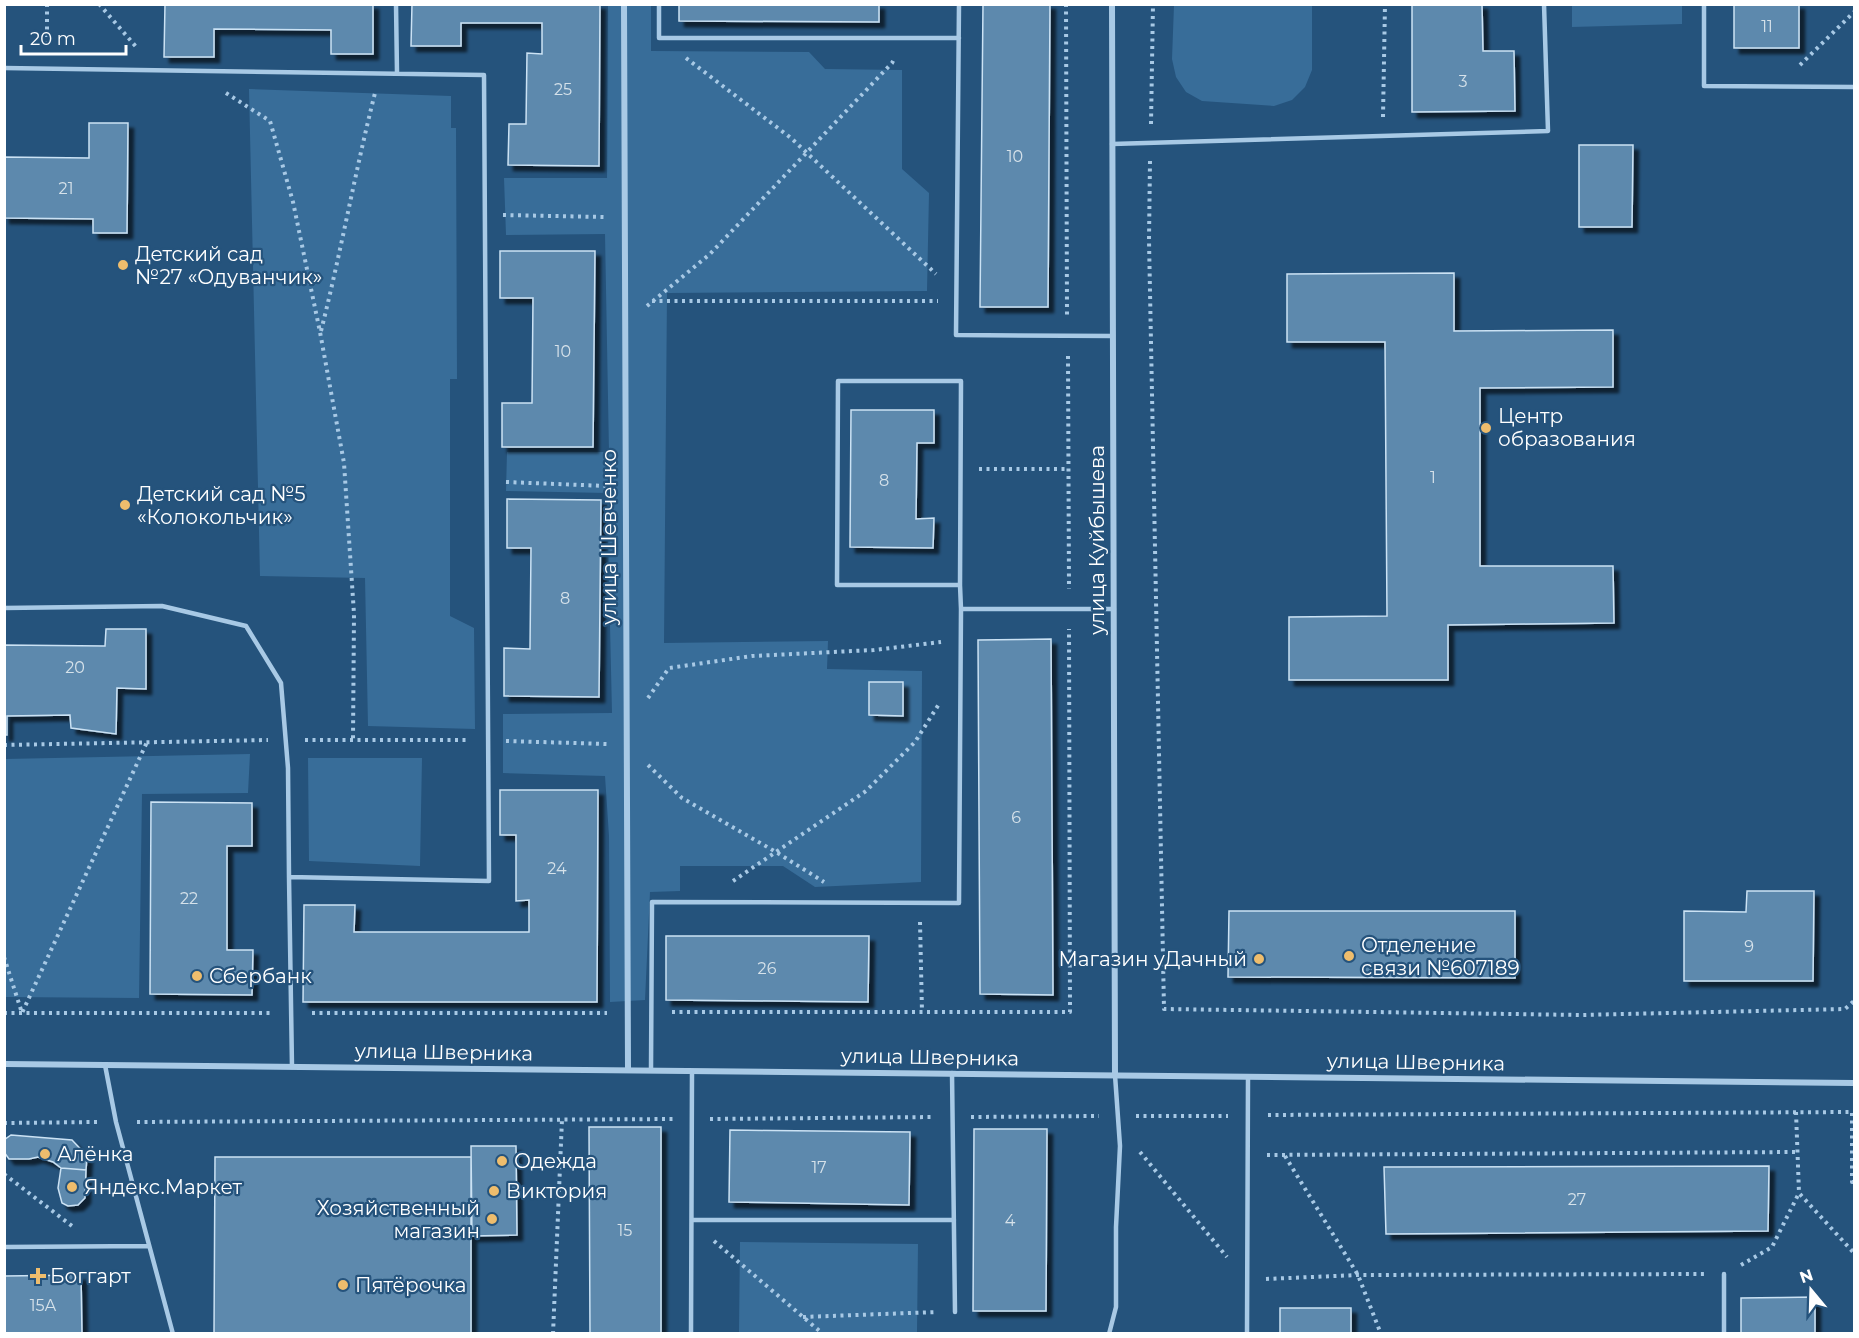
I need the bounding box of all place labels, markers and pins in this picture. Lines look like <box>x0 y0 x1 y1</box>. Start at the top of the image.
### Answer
place label: Детский сад №27 «Одуванчик» <box>135 242 322 289</box>
marker: Детский сад №27 «Одуванчик» <box>116 258 130 272</box>
place label: Центр образования <box>1498 404 1636 451</box>
marker: Центр образования <box>1479 421 1493 435</box>
place label: Детский сад №5 «Колокольчик» <box>137 482 306 529</box>
marker: Детский сад №5 «Колокольчик» <box>118 498 132 512</box>
place label: Отделение связи №607189 <box>1361 933 1520 980</box>
place label: Магазин уДачный <box>1059 947 1247 971</box>
marker: Отделение связи №607189 <box>1342 949 1356 963</box>
marker: Магазин уДачный <box>1252 952 1266 966</box>
place label: Сбербанк <box>209 964 312 988</box>
marker: Сбербанк <box>190 969 204 983</box>
place label: Алёнка <box>57 1142 133 1166</box>
marker: Алёнка <box>38 1147 52 1161</box>
place label: Одежда <box>514 1149 597 1173</box>
marker: Одежда <box>495 1154 509 1168</box>
place label: Яндекс.Маркет <box>84 1175 243 1199</box>
place label: Виктория <box>506 1179 607 1203</box>
marker: Яндекс.Маркет <box>65 1180 79 1194</box>
marker: Виктория <box>487 1184 501 1198</box>
place label: Хозяйственный магазин <box>317 1196 480 1243</box>
marker: Хозяйственный магазин <box>485 1212 499 1226</box>
place label: Боггарт <box>50 1264 131 1288</box>
marker: Боггарт <box>31 1269 45 1283</box>
place label: Пятёрочка <box>355 1273 466 1297</box>
marker: Пятёрочка <box>336 1278 350 1292</box>

